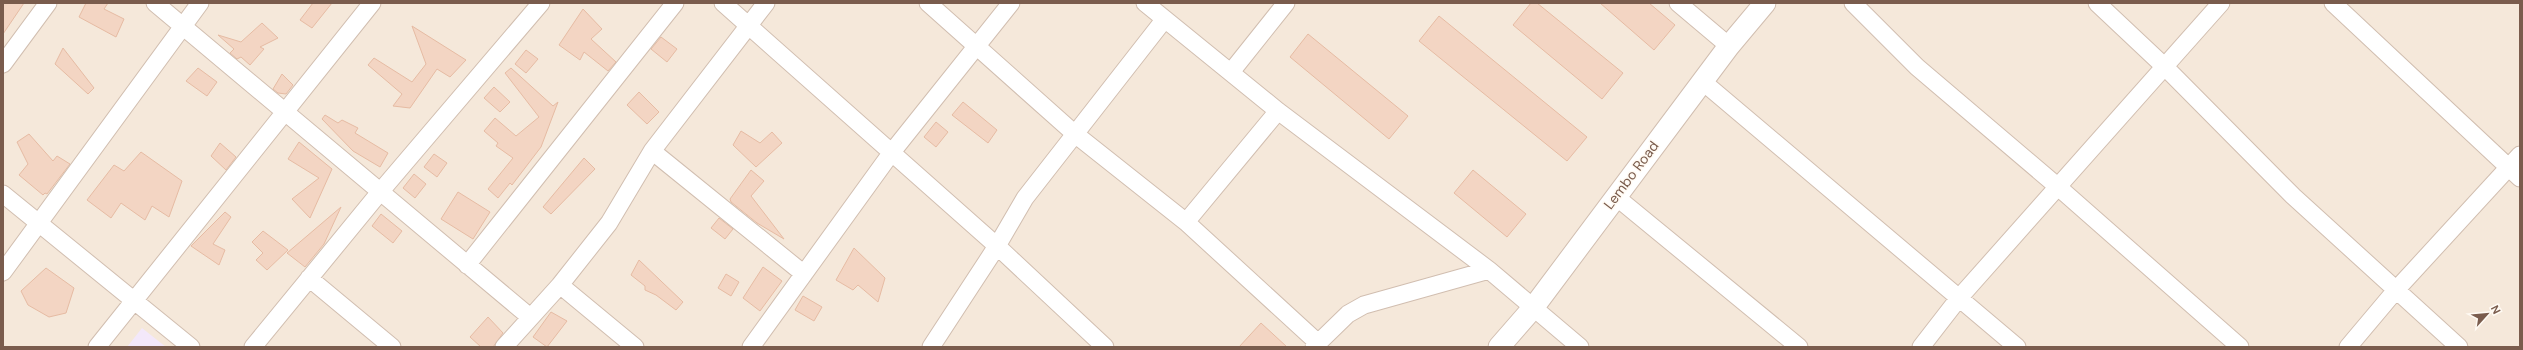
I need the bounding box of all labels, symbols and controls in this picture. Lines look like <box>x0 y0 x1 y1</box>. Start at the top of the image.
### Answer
street label: Lembo Road <box>1599 137 1663 213</box>
north arrow <box>2467 294 2507 334</box>
text: N <box>2488 303 2504 316</box>

